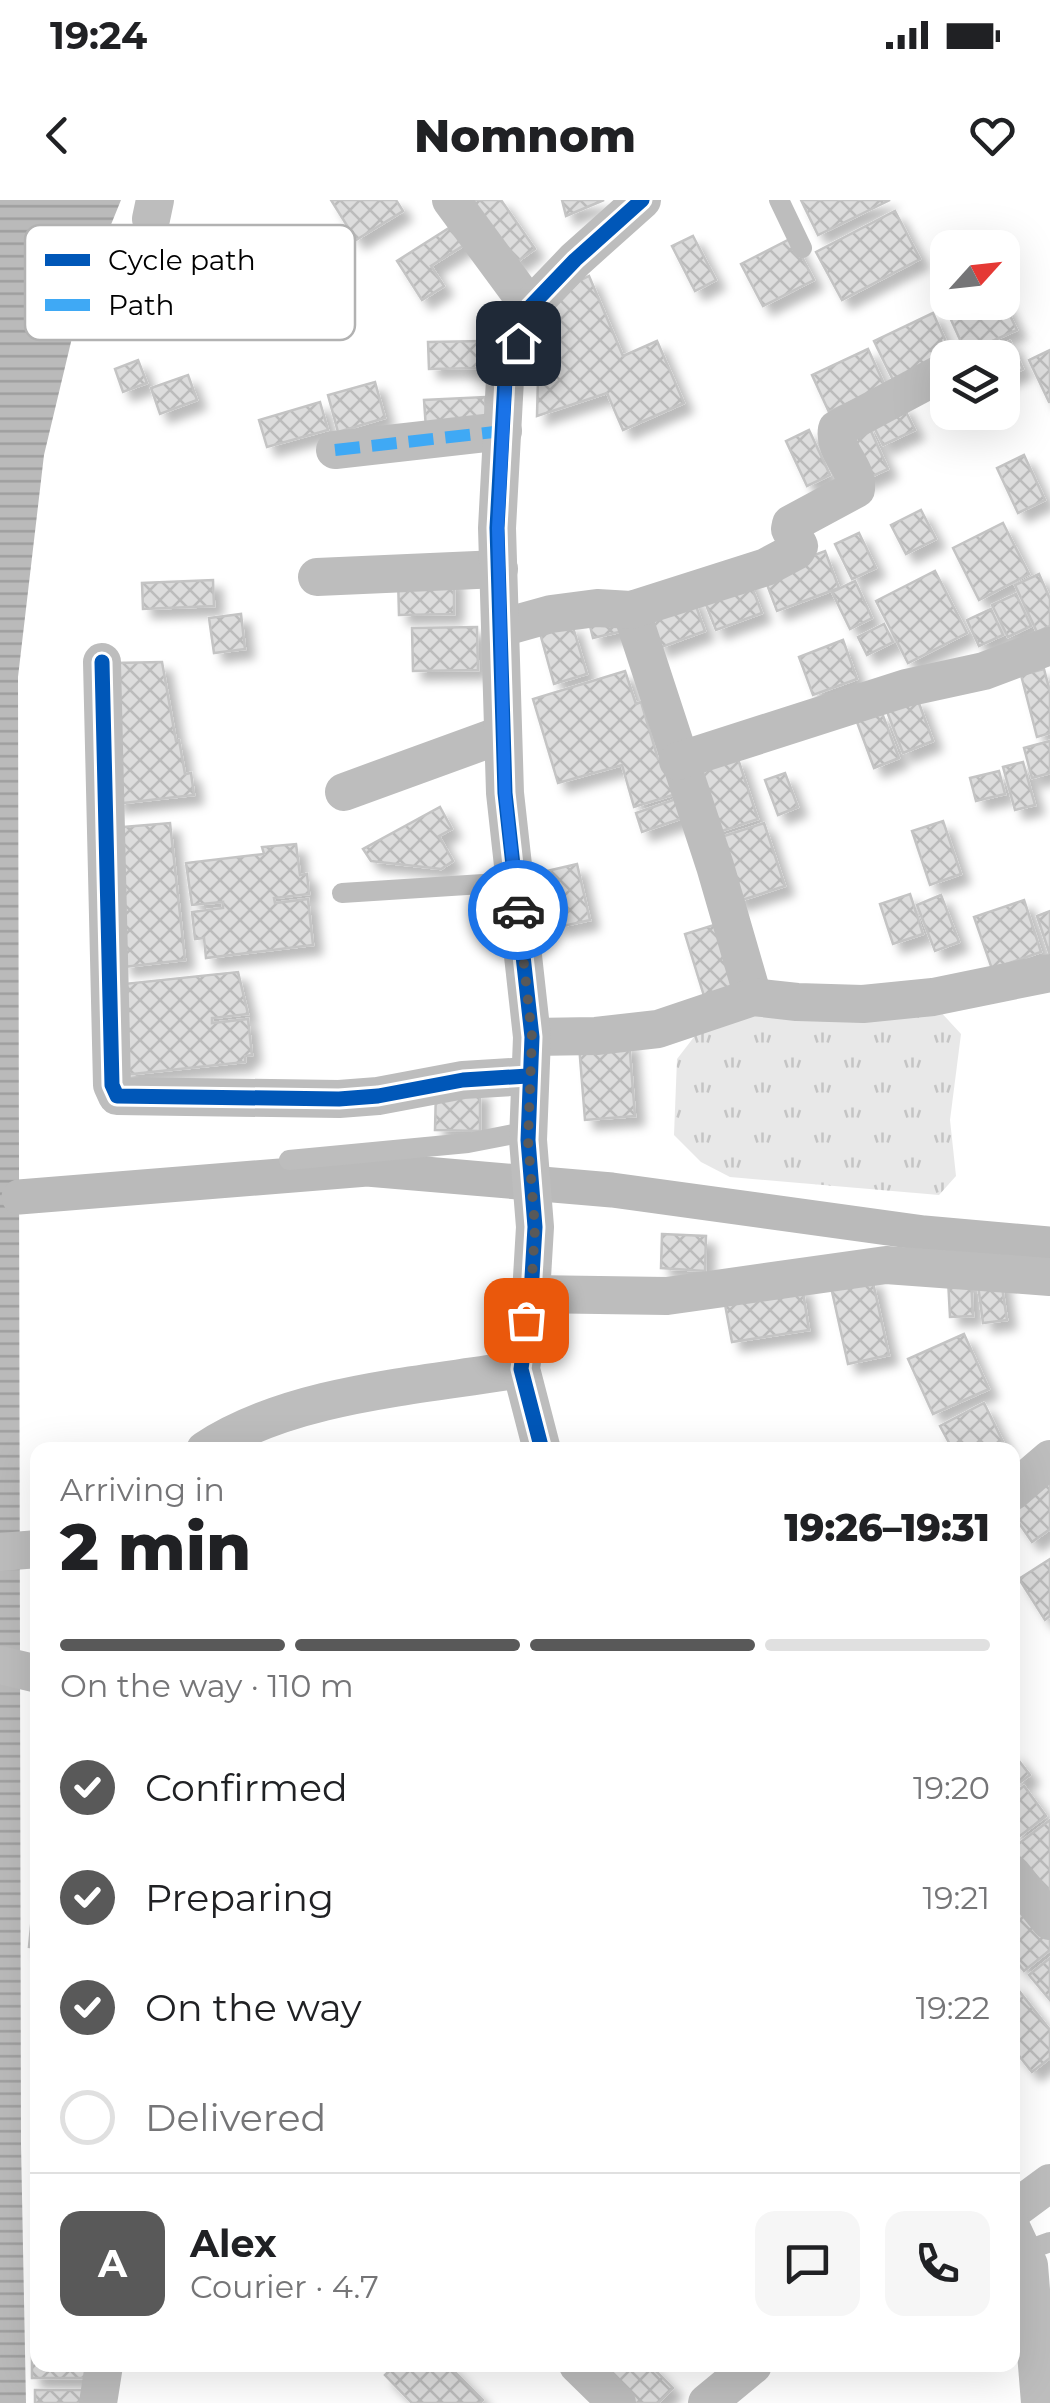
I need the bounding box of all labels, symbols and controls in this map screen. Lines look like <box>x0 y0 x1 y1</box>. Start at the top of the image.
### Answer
text: 19:24 <box>50 12 147 59</box>
icon: back <box>30 108 85 163</box>
text: Nomnom <box>414 108 636 163</box>
icon: heart <box>965 108 1020 163</box>
legend <box>25 225 355 340</box>
north arrow <box>930 230 1020 320</box>
map controls <box>930 230 1020 430</box>
text: Cycle path <box>108 243 256 277</box>
text: Path <box>108 288 175 322</box>
pin <box>476 301 561 386</box>
icon: home <box>491 316 546 371</box>
button: layers <box>930 340 1020 430</box>
courier <box>468 860 568 960</box>
icon: car <box>491 883 546 938</box>
pin <box>484 1278 569 1363</box>
icon: bag <box>499 1293 554 1348</box>
text: Arriving in <box>60 1470 225 1509</box>
text: 19:26–19:31 <box>784 1504 990 1551</box>
text: 2 min <box>60 1507 251 1586</box>
text: On the way · 110 m <box>60 1666 354 1705</box>
icon: check <box>60 1760 115 1815</box>
text: Confirmed <box>145 1764 348 1811</box>
text: 19:20 <box>913 1768 990 1807</box>
icon: check <box>60 1870 115 1925</box>
text: Preparing <box>145 1874 334 1921</box>
text: 19:21 <box>922 1878 990 1917</box>
icon: check <box>60 1980 115 2035</box>
text: On the way <box>145 1984 362 2031</box>
text: 19:22 <box>916 1988 990 2027</box>
text: Delivered <box>145 2094 326 2141</box>
button: chat <box>755 2211 860 2316</box>
button: phone <box>885 2211 990 2316</box>
text: Alex <box>190 2220 277 2267</box>
text: A <box>98 2240 127 2287</box>
text: Courier · 4.7 <box>190 2267 379 2306</box>

